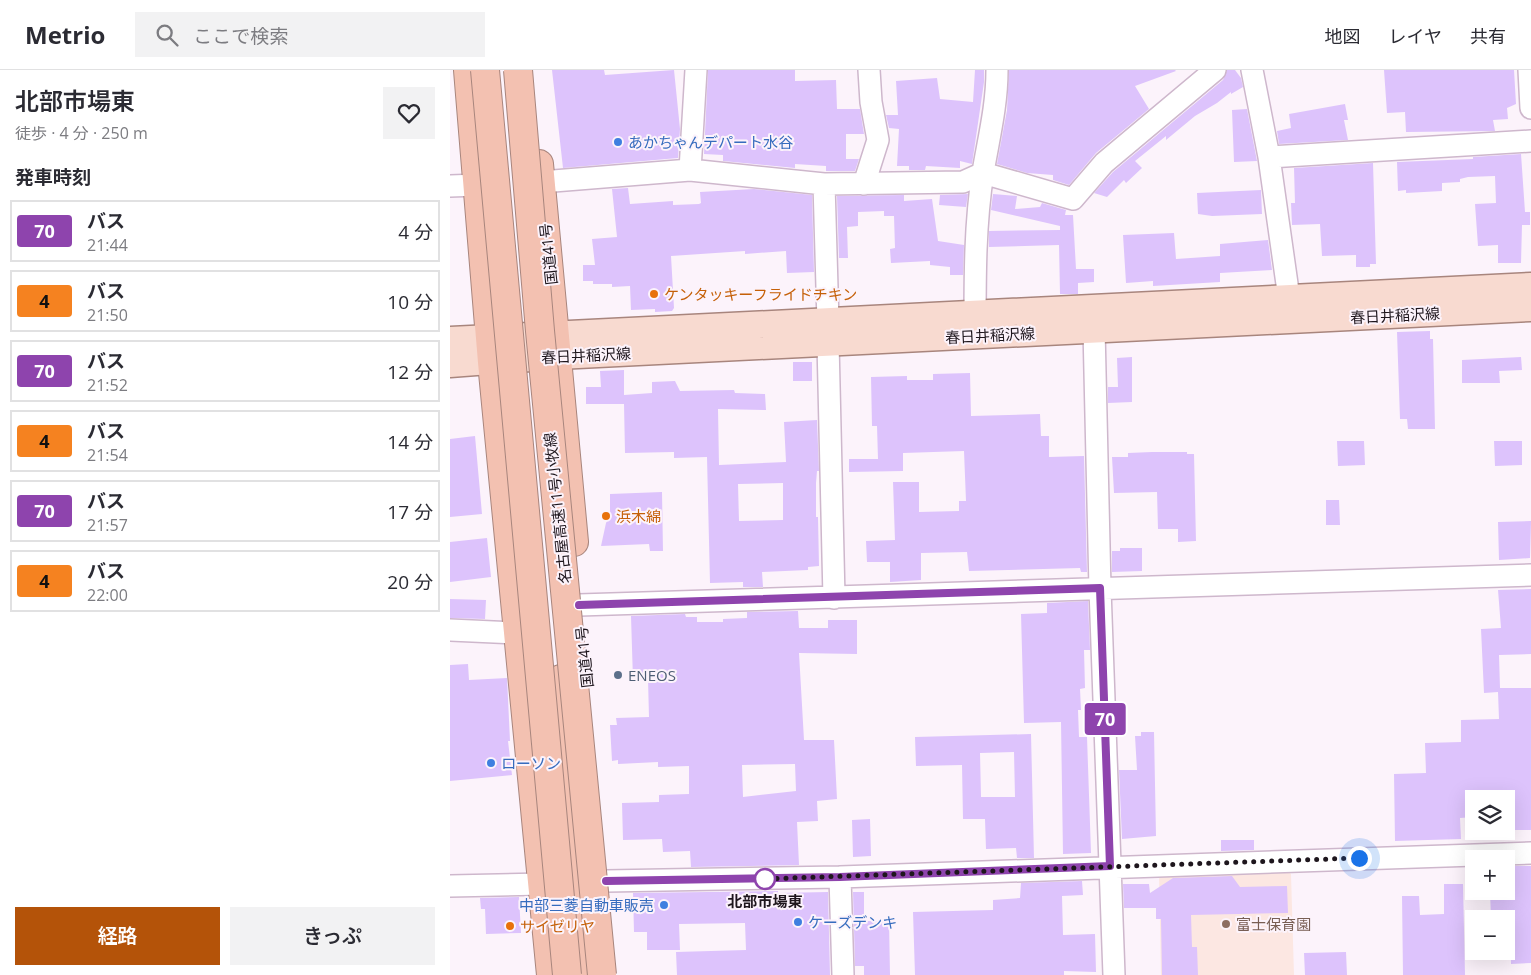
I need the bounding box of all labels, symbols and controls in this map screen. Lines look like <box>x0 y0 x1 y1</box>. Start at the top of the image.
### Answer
search box <box>135 12 485 57</box>
text: Metrio <box>25 18 105 51</box>
icon: search <box>153 21 181 49</box>
text: ここで検索 <box>193 23 288 49</box>
text: 地図 <box>1325 24 1361 48</box>
text: レイヤ <box>1389 24 1442 48</box>
text: 共有 <box>1470 24 1506 48</box>
text: 北部市場東 <box>15 84 135 117</box>
button: heart <box>383 87 435 139</box>
text: 徒歩 · 4 分 · 250 m <box>15 122 148 144</box>
place label: あかちゃんデパート水谷 <box>628 132 793 152</box>
marker: あかちゃんデパート水谷 <box>612 136 624 148</box>
text: 発車時刻 <box>15 164 91 190</box>
text: バス <box>87 208 125 234</box>
text: 70 <box>34 219 55 243</box>
text: 4 分 <box>398 219 433 245</box>
street label: 国道41号 <box>535 222 561 286</box>
text: 21:44 <box>87 234 128 256</box>
text: バス <box>87 278 125 304</box>
place label: ケンタッキーフライドチキン <box>664 284 857 304</box>
marker: ケンタッキーフライドチキン <box>648 288 660 300</box>
text: 4 <box>39 289 50 313</box>
text: 10 分 <box>387 289 433 315</box>
street label: 春日井稲沢線 <box>1350 303 1440 327</box>
text: 21:50 <box>87 304 128 326</box>
street label: 春日井稲沢線 <box>945 323 1035 347</box>
street label: 春日井稲沢線 <box>541 343 631 367</box>
text: バス <box>87 348 125 374</box>
text: 70 <box>34 359 55 383</box>
text: 12 分 <box>387 359 433 385</box>
text: 21:52 <box>87 374 128 396</box>
text: バス <box>87 418 125 444</box>
text: 4 <box>39 429 50 453</box>
text: 14 分 <box>387 429 433 455</box>
street label: 名古屋高速11号小牧線 <box>539 431 575 585</box>
text: 21:54 <box>87 444 128 466</box>
text: バス <box>87 488 125 514</box>
text: 70 <box>34 499 55 523</box>
text: 17 分 <box>387 499 433 525</box>
place label: 浜木綿 <box>616 506 661 526</box>
marker: 浜木綿 <box>600 510 612 522</box>
text: 21:57 <box>87 514 128 536</box>
text: バス <box>87 558 125 584</box>
text: 4 <box>39 569 50 593</box>
text: 20 分 <box>387 569 433 595</box>
text: 22:00 <box>87 584 128 606</box>
street label: 国道41号 <box>571 625 597 689</box>
place label: ENEOS <box>628 665 676 685</box>
marker: ENEOS <box>612 669 624 681</box>
line badge: 70 <box>1082 703 1128 735</box>
text: 70 <box>1095 707 1115 731</box>
place label: ローソン <box>501 753 561 773</box>
marker: ローソン <box>485 757 497 769</box>
map controls <box>1465 790 1515 960</box>
button: layers <box>1465 790 1515 840</box>
your location <box>1347 846 1372 871</box>
button: + <box>1465 850 1515 900</box>
marker: 北部市場東 <box>754 868 776 890</box>
place label: 北部市場東 <box>727 891 803 911</box>
place label: 中部三菱自動車販売 <box>519 895 654 915</box>
marker: 中部三菱自動車販売 <box>658 899 670 911</box>
button: 経路 <box>15 907 220 965</box>
button: きっぷ <box>230 907 435 965</box>
button: − <box>1465 910 1515 960</box>
place label: ケーズデンキ <box>808 912 897 932</box>
place label: 富士保育園 <box>1236 914 1311 934</box>
place label: サイゼリヤ <box>520 916 595 936</box>
marker: ケーズデンキ <box>792 916 804 928</box>
marker: 富士保育園 <box>1220 918 1232 930</box>
marker: サイゼリヤ <box>504 920 516 932</box>

